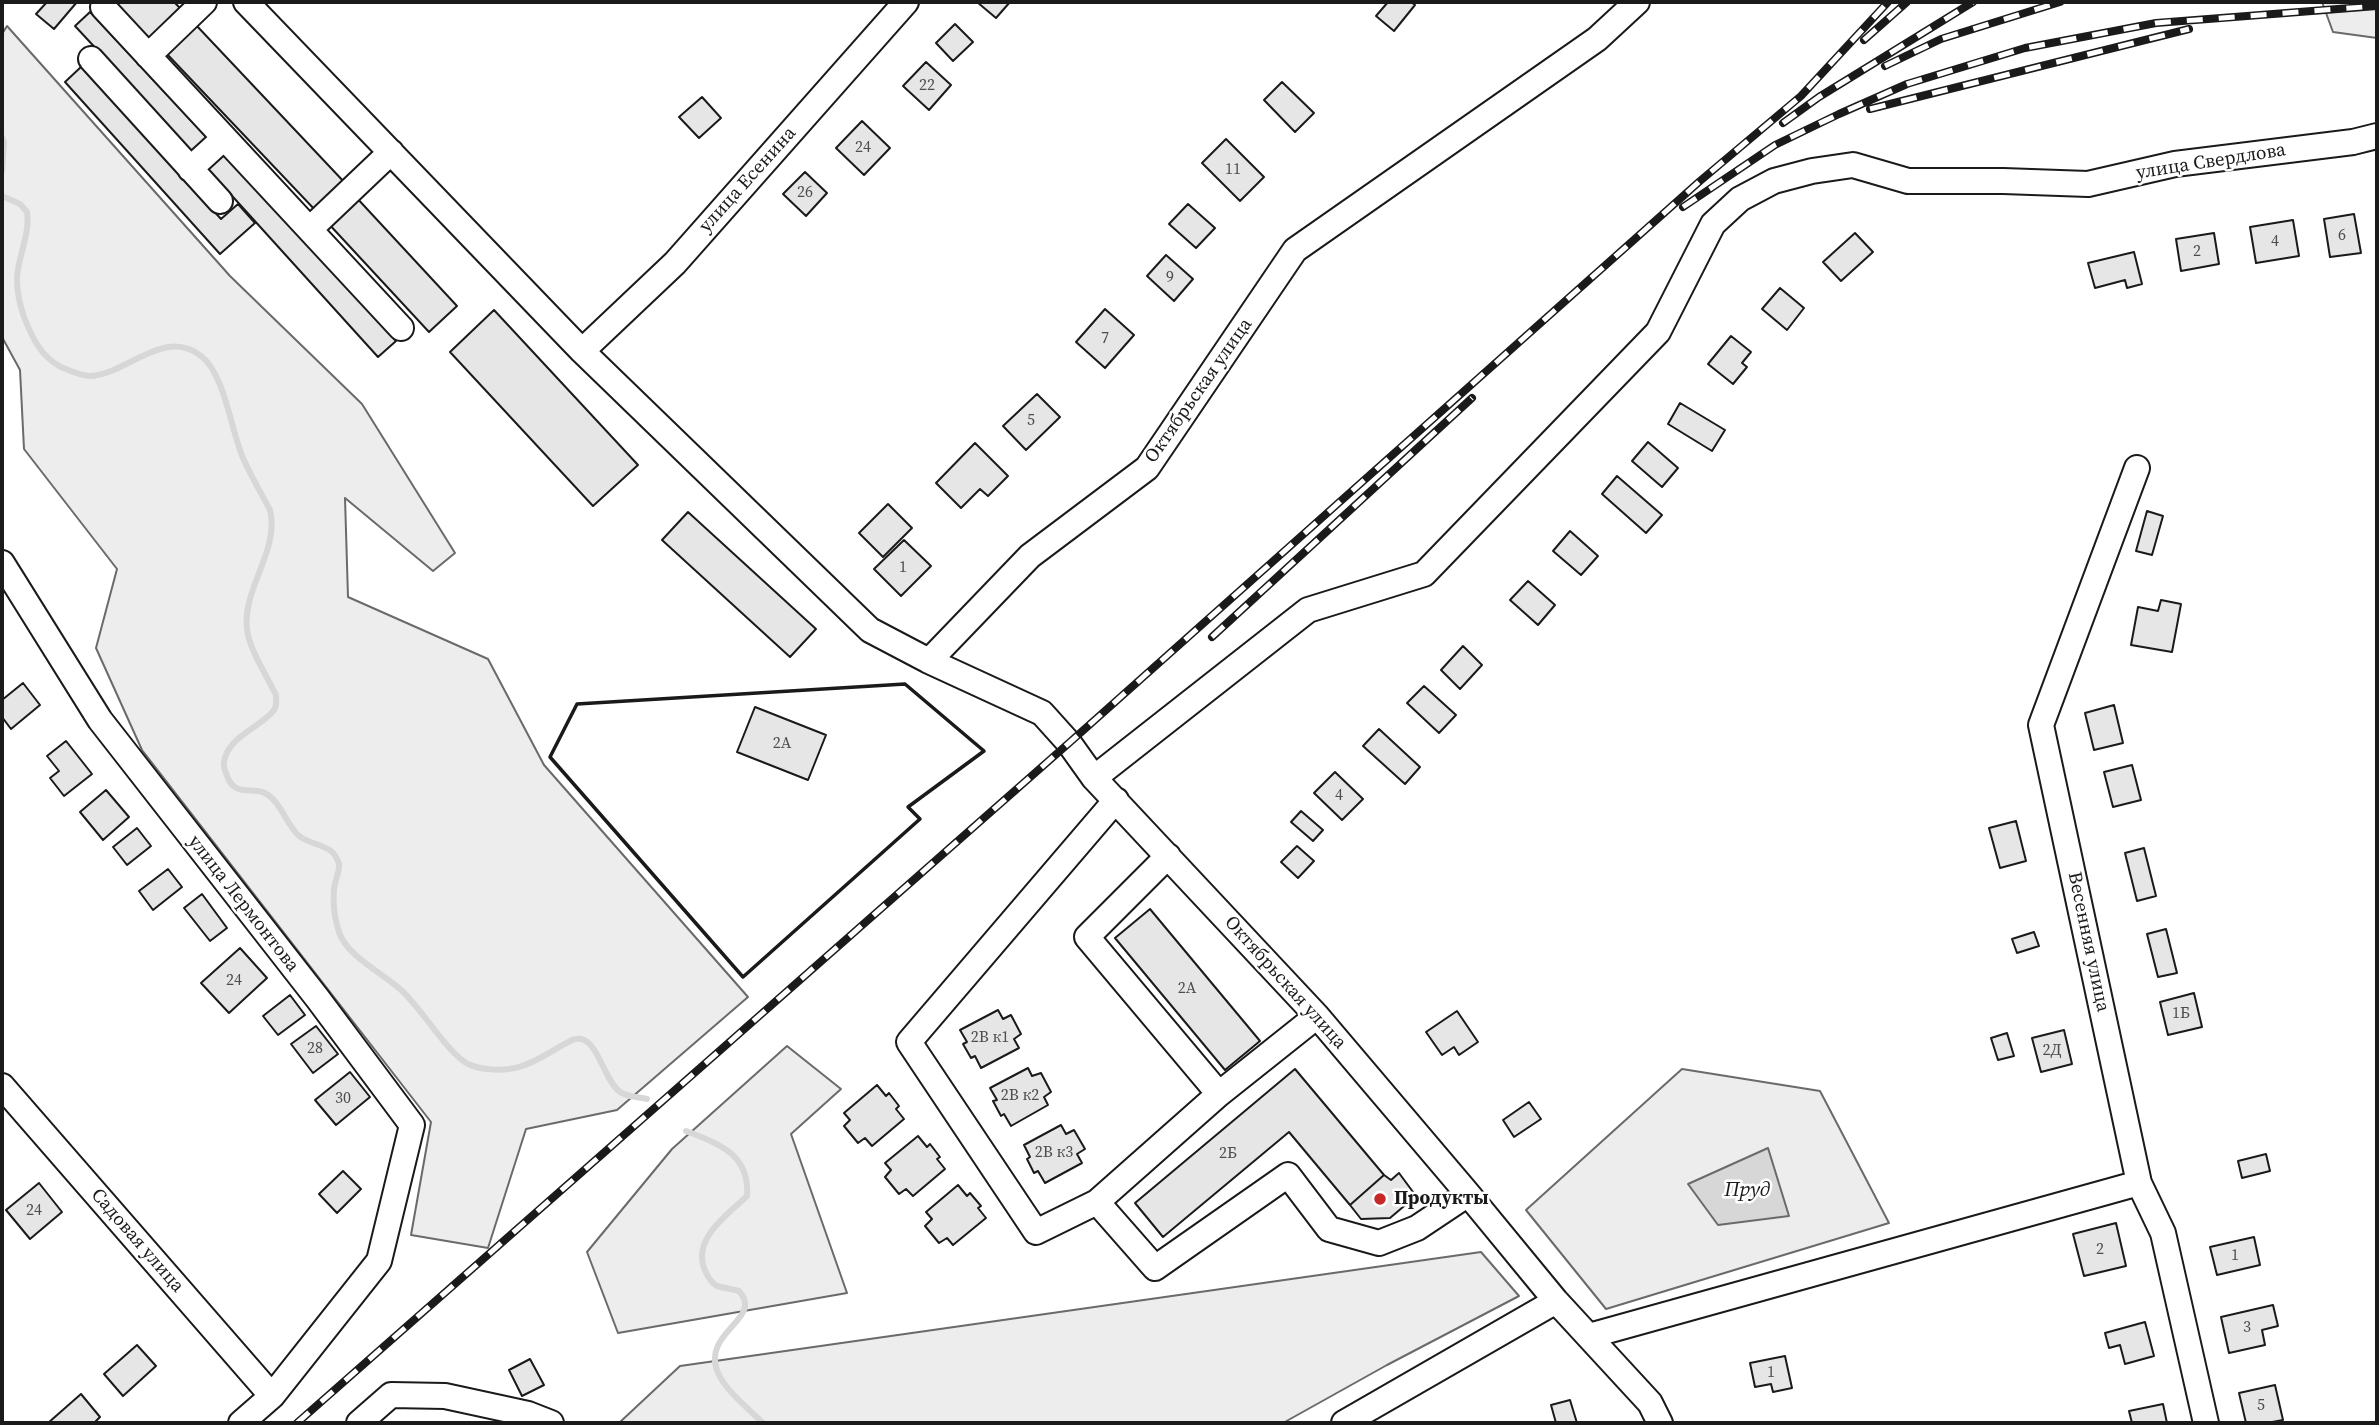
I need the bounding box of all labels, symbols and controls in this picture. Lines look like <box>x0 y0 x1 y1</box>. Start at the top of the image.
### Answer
house number: 22 <box>919 76 935 96</box>
street label: улица Есенина <box>695 122 801 238</box>
house number: 24 <box>855 138 871 158</box>
street label: улица Свердлова <box>2135 139 2287 185</box>
house number: 11 <box>1225 160 1241 180</box>
house number: 26 <box>797 183 813 203</box>
house number: 6 <box>2338 226 2346 246</box>
house number: 4 <box>2271 232 2279 252</box>
house number: 2 <box>2193 242 2201 262</box>
house number: 9 <box>1166 268 1174 288</box>
street label: Октябрьская улица <box>1140 314 1258 468</box>
house number: 7 <box>1101 329 1109 349</box>
house number: 5 <box>1027 411 1035 431</box>
house number: 1 <box>899 558 907 578</box>
house number: 2А <box>773 734 791 754</box>
house number: 4 <box>1335 786 1343 806</box>
street label: улица Лермонтова <box>182 831 304 977</box>
street label: Весенняя улица <box>2062 870 2114 1014</box>
street label: Октябрьская улица <box>1219 912 1351 1054</box>
house number: 24 <box>226 971 242 991</box>
house number: 2А <box>1178 979 1196 999</box>
house number: 1Б <box>2172 1004 2190 1024</box>
house number: 2В к1 <box>971 1028 1009 1048</box>
house number: 28 <box>307 1039 323 1059</box>
house number: 2Д <box>2042 1041 2062 1061</box>
house number: 2В к2 <box>1001 1086 1039 1106</box>
house number: 30 <box>335 1089 351 1109</box>
house number: 2В к3 <box>1035 1143 1073 1163</box>
house number: 2Б <box>1219 1144 1237 1164</box>
water label: Пруд <box>1724 1178 1770 1204</box>
street label: Садовая улица <box>86 1184 188 1298</box>
place label: Продукты <box>1394 1188 1489 1210</box>
marker: Продукты <box>1372 1191 1388 1207</box>
house number: 24 <box>26 1201 42 1221</box>
house number: 2 <box>2096 1240 2104 1260</box>
house number: 1 <box>2231 1246 2239 1266</box>
house number: 3 <box>2243 1318 2251 1338</box>
house number: 1 <box>1767 1363 1775 1383</box>
house number: 5 <box>2257 1396 2265 1416</box>

